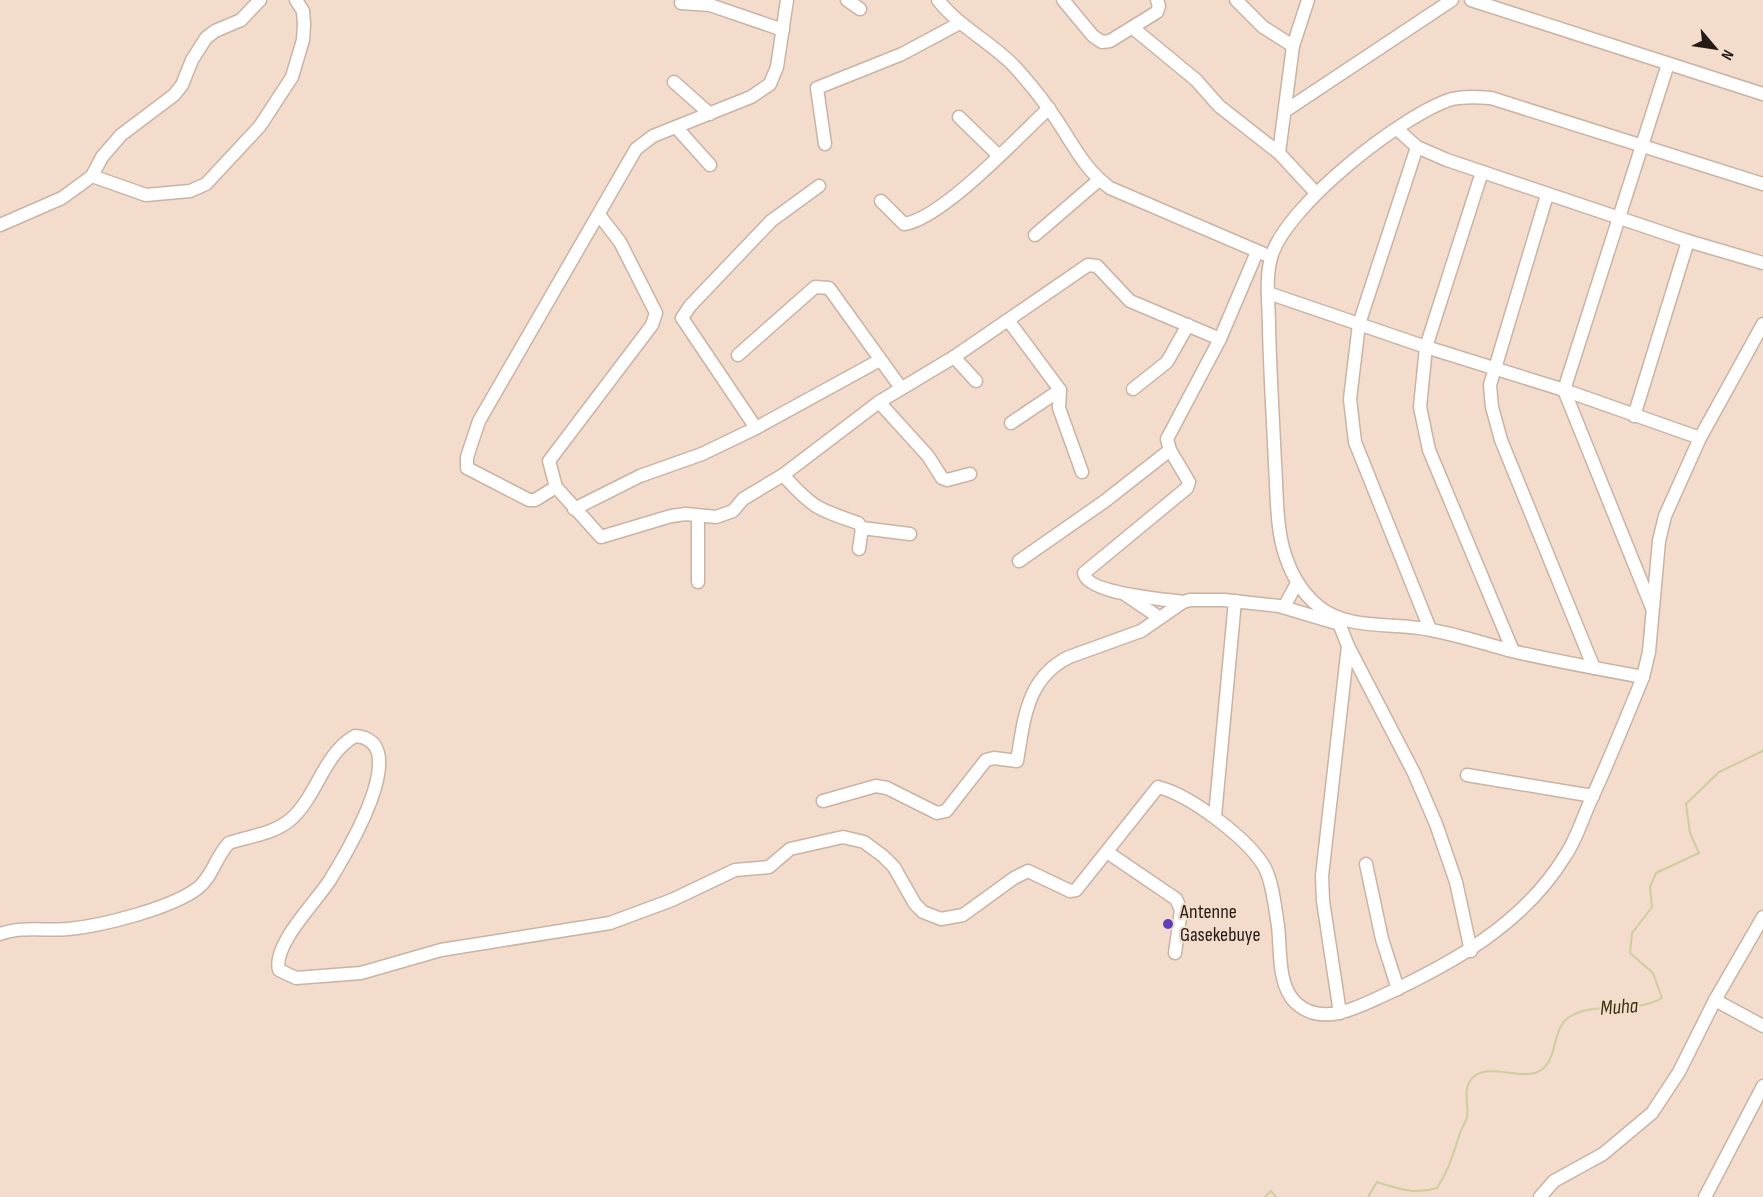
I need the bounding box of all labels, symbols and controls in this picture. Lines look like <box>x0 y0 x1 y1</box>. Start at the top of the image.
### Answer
north arrow <box>1685 18 1745 78</box>
text: N <box>1716 46 1737 63</box>
place label: Antenne Gasekebuye <box>1179 900 1260 947</box>
marker: Antenne Gasekebuye <box>1161 917 1175 931</box>
water label: Muha <box>1599 993 1639 1021</box>

